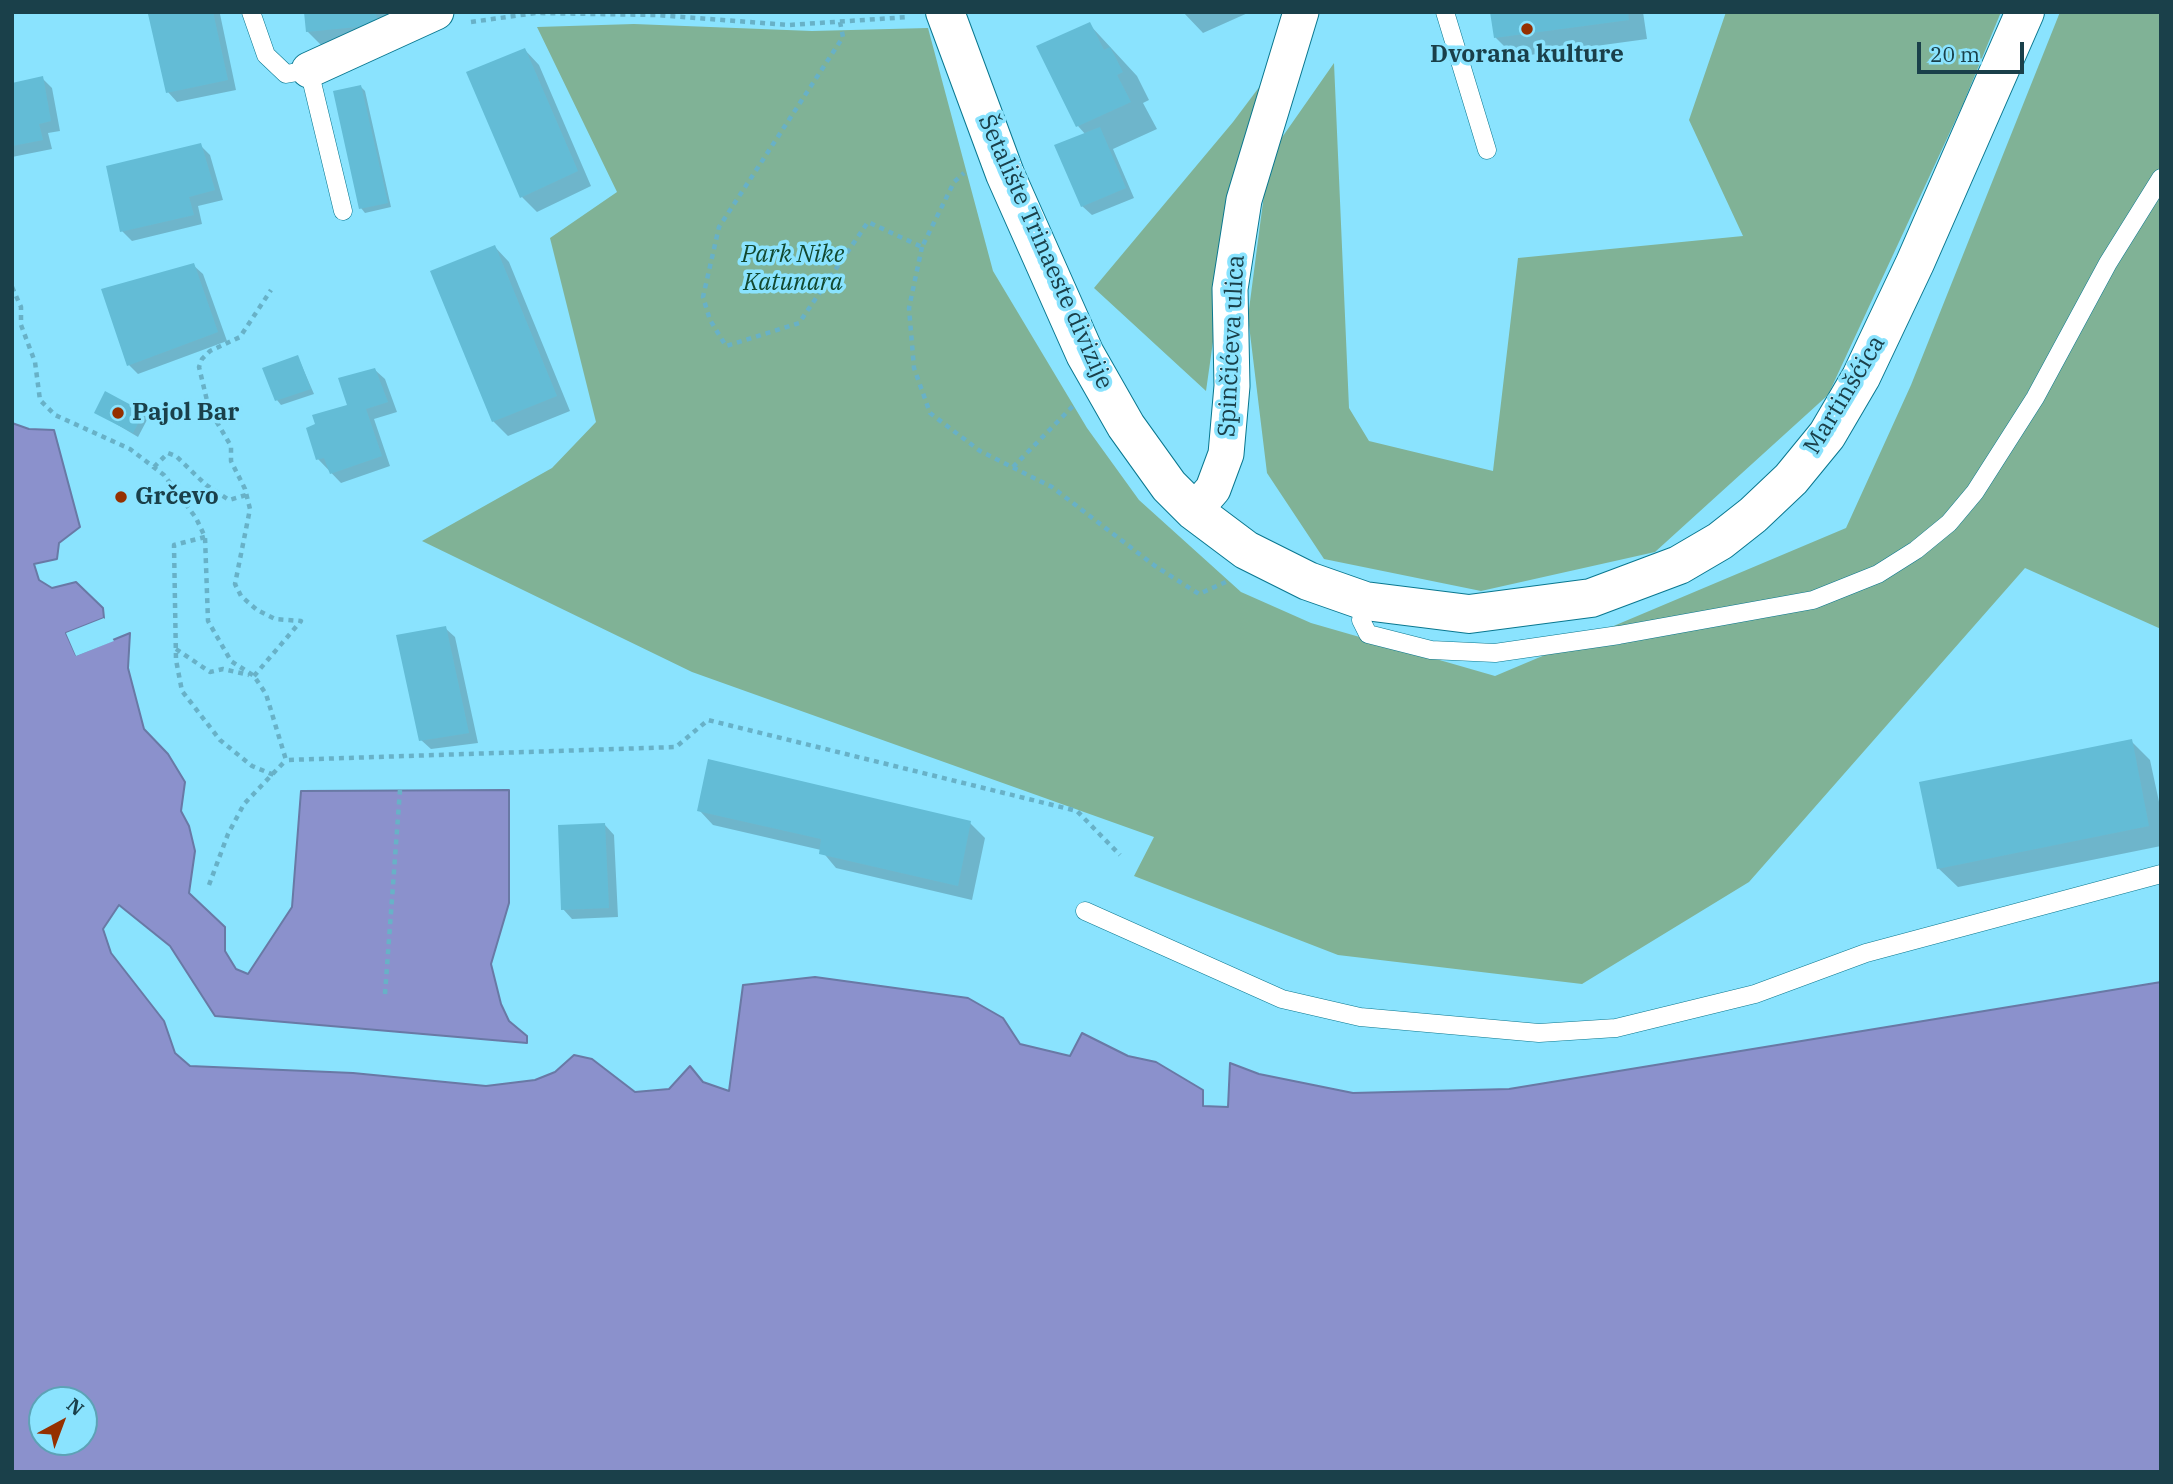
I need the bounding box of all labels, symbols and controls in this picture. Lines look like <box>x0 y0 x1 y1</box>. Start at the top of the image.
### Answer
marker: Dvorana kulture <box>1519 21 1535 37</box>
scale bar <box>1921 28 2028 72</box>
text: 20 m <box>1930 40 1980 68</box>
place label: Dvorana kulture <box>1430 41 1624 69</box>
street label: Šetalište Trinaeste divizije <box>971 110 1119 394</box>
park label: Park Nike Katunara <box>742 241 844 297</box>
street label: Spinčićeva ulica <box>1213 254 1251 438</box>
street label: Martinšćica <box>1798 330 1892 460</box>
place label: Pajol Bar <box>132 399 239 427</box>
marker: Pajol Bar <box>110 405 126 421</box>
place label: Grčevo <box>135 483 219 511</box>
marker: Grčevo <box>113 489 129 505</box>
north arrow <box>28 1386 98 1456</box>
text: N <box>62 1393 89 1421</box>

